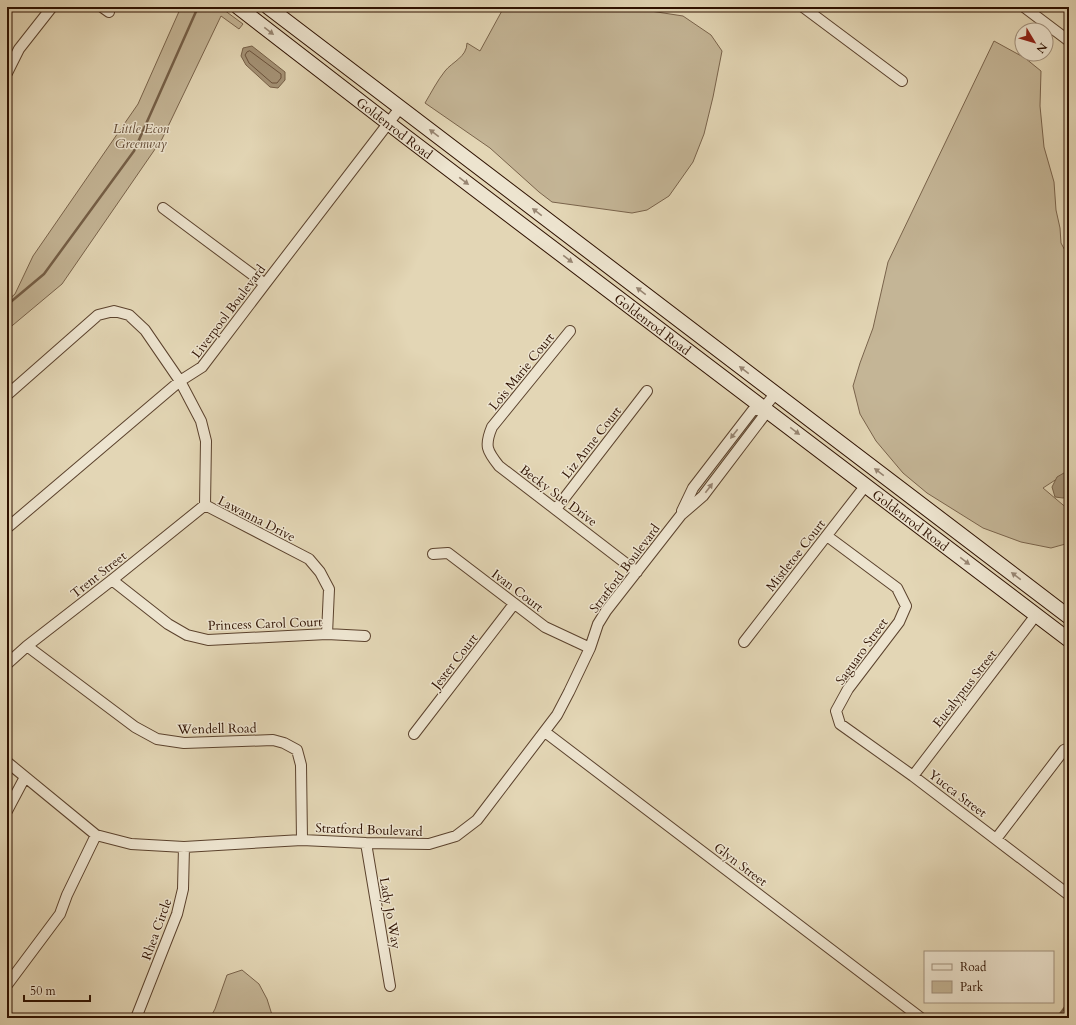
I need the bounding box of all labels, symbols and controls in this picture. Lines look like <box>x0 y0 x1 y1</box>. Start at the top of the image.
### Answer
north arrow <box>1014 22 1054 62</box>
one-way arrow <box>263 27 274 35</box>
text: N <box>1032 39 1050 57</box>
street label: Goldenrod Road <box>352 94 436 164</box>
park label: Little Econ Greenway <box>113 120 170 153</box>
one-way arrow <box>428 129 439 138</box>
one-way arrow <box>459 177 470 185</box>
one-way arrow <box>532 208 543 217</box>
one-way arrow <box>563 255 573 263</box>
street label: Liverpool Boulevard <box>188 261 270 362</box>
one-way arrow <box>635 287 646 295</box>
street label: Goldenrod Road <box>610 290 694 360</box>
street label: Lois Marie Court <box>485 329 559 414</box>
one-way arrow <box>739 366 749 374</box>
street label: Liz Anne Court <box>558 403 626 483</box>
one-way arrow <box>789 427 800 435</box>
one-way arrow <box>730 428 739 439</box>
street label: Becky Sue Drive <box>516 461 601 531</box>
one-way arrow <box>873 468 884 476</box>
one-way arrow <box>705 483 713 494</box>
street label: Goldenrod Road <box>868 486 952 556</box>
street label: Lawanna Drive <box>215 492 299 546</box>
street label: Mistletoe Court <box>762 516 830 595</box>
street label: Stratford Boulevard <box>585 520 664 617</box>
street label: Trent Street <box>67 547 130 602</box>
one-way arrow <box>960 557 970 565</box>
street label: Ivan Court <box>488 565 547 616</box>
one-way arrow <box>1010 572 1021 581</box>
street label: Princess Carol Court <box>207 613 323 635</box>
street label: Saguaro Street <box>831 614 892 689</box>
street label: Jester Court <box>426 630 482 695</box>
street label: Eucalyptus Street <box>929 646 1001 731</box>
street label: Wendell Road <box>176 719 257 739</box>
street label: Yucca Street <box>924 766 990 822</box>
street label: Stratford Boulevard <box>315 819 423 841</box>
street label: Glyn Street <box>710 839 771 891</box>
street label: Lady Jo Way <box>375 876 405 951</box>
street label: Rhea Circle <box>137 896 176 963</box>
legend <box>924 951 1054 1003</box>
text: Road <box>960 959 987 975</box>
scale bar <box>24 977 90 1003</box>
text: Park <box>960 979 984 995</box>
text: 50 m <box>30 983 57 999</box>

